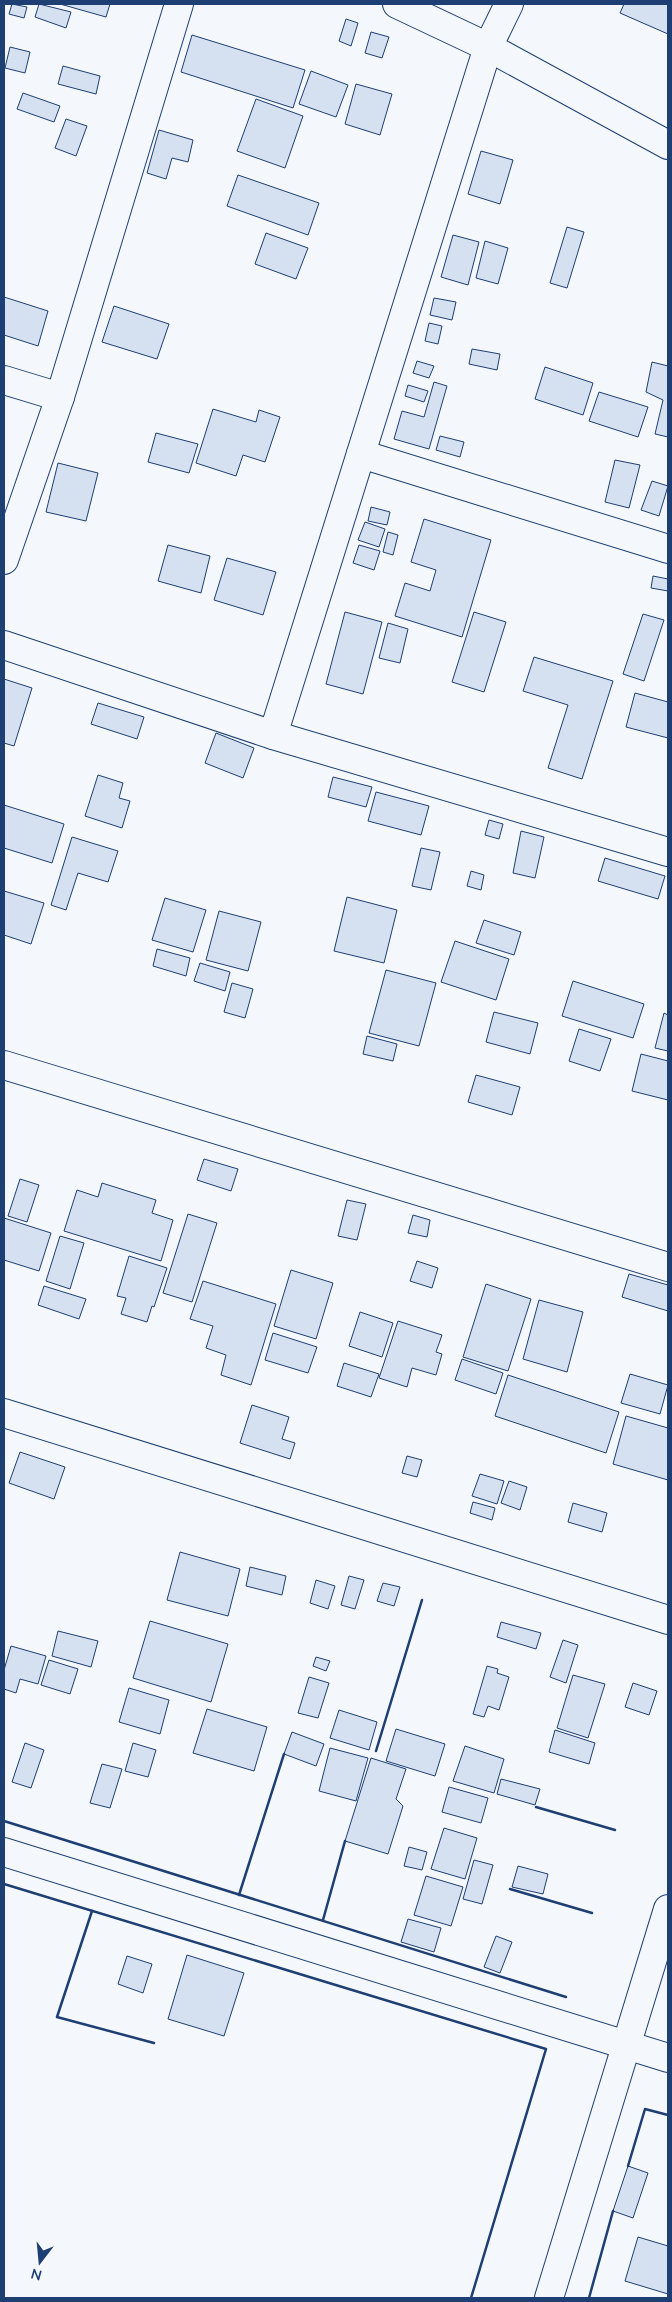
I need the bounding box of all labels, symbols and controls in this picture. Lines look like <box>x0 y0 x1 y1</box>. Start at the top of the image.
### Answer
north arrow <box>15 2237 65 2287</box>
text: N <box>29 2263 44 2285</box>

